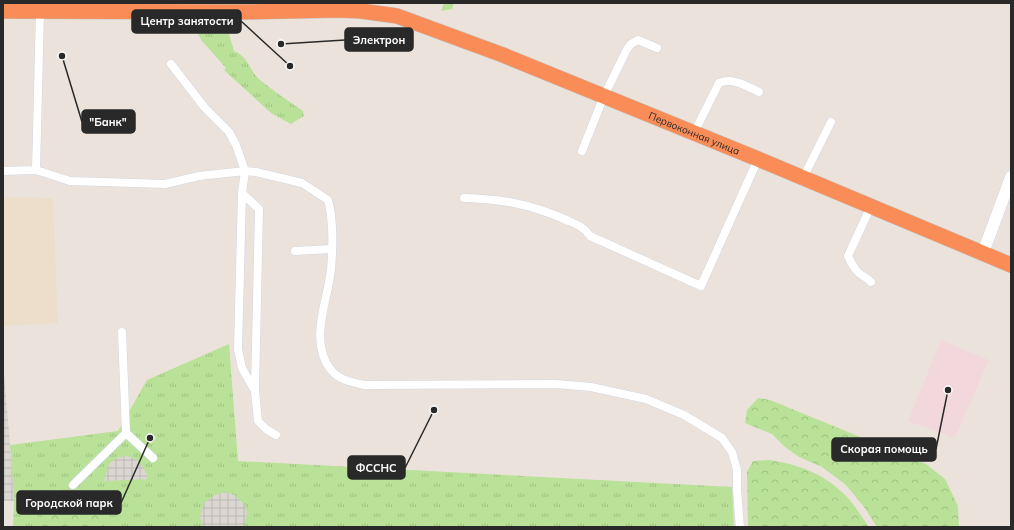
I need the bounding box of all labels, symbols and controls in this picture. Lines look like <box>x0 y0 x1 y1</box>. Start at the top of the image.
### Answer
callout: Центр занятости <box>132 10 241 33</box>
text: Центр занятости <box>141 14 233 28</box>
callout: Электрон <box>345 28 413 51</box>
text: Электрон <box>353 33 405 47</box>
street label: Первоконная улица <box>647 109 742 157</box>
callout: "Банк" <box>82 110 135 133</box>
text: "Банк" <box>89 115 127 129</box>
callout: Скорая помощь <box>832 438 936 461</box>
text: Скорая помощь <box>840 442 928 456</box>
callout: ФССНС <box>348 456 405 479</box>
text: ФССНС <box>356 461 397 475</box>
callout: Городской парк <box>17 491 121 514</box>
text: Городской парк <box>25 496 114 510</box>

